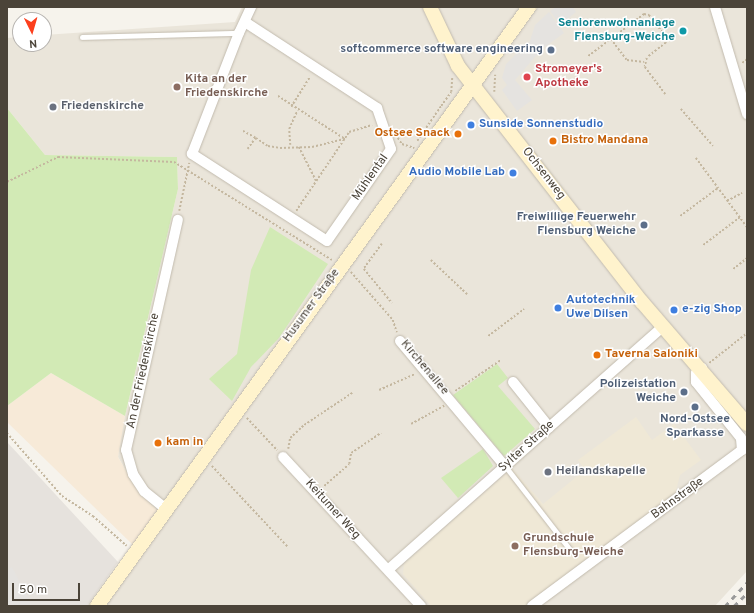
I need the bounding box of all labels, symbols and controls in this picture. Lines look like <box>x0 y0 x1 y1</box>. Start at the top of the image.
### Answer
north arrow <box>12 12 52 52</box>
place label: Seniorenwohnanlage Flensburg-Weiche <box>558 17 675 45</box>
marker: Seniorenwohnanlage Flensburg-Weiche <box>678 26 688 36</box>
text: N <box>28 36 38 50</box>
place label: softcommerce software engineering <box>340 43 543 57</box>
marker: softcommerce software engineering <box>546 45 556 55</box>
place label: Stromeyer's Apotheke <box>535 63 602 91</box>
marker: Stromeyer's Apotheke <box>522 72 532 82</box>
place label: Kita an der Friedenskirche <box>185 73 268 101</box>
marker: Kita an der Friedenskirche <box>172 82 182 92</box>
place label: Friedenskirche <box>61 100 144 114</box>
marker: Friedenskirche <box>48 102 58 112</box>
place label: Sunside Sonnenstudio <box>479 118 603 132</box>
marker: Sunside Sonnenstudio <box>466 120 476 130</box>
place label: Ostsee Snack <box>375 127 450 141</box>
marker: Ostsee Snack <box>453 129 463 139</box>
place label: Bistro Mandana <box>561 134 648 148</box>
marker: Bistro Mandana <box>548 136 558 146</box>
street label: Ochsenweg <box>518 145 568 203</box>
street label: Mühlental <box>350 152 392 204</box>
place label: Audio Mobile Lab <box>409 166 505 180</box>
marker: Audio Mobile Lab <box>508 168 518 178</box>
place label: Freiwillige Feuerwehr Flensburg Weiche <box>517 211 636 239</box>
marker: Freiwillige Feuerwehr Flensburg Weiche <box>639 220 649 230</box>
street label: Husumer Straße <box>281 267 343 345</box>
place label: Autotechnik Uwe Dilsen <box>566 294 636 322</box>
marker: Autotechnik Uwe Dilsen <box>553 303 563 313</box>
place label: e-zig Shop <box>682 303 742 317</box>
marker: e-zig Shop <box>669 305 679 315</box>
street label: An der Friedenskirche <box>125 312 163 430</box>
street label: Kirchenallee <box>397 338 451 398</box>
place label: Taverna Saloniki <box>605 348 698 362</box>
marker: Taverna Saloniki <box>592 350 602 360</box>
place label: Polizeistation Weiche <box>600 378 676 406</box>
marker: Polizeistation Weiche <box>679 387 689 397</box>
marker: Nord-Ostsee Sparkasse <box>690 402 700 412</box>
place label: Nord-Ostsee Sparkasse <box>660 413 730 441</box>
street label: Sylter Straße <box>496 418 558 476</box>
place label: kam in <box>166 436 203 450</box>
marker: kam in <box>153 438 163 448</box>
place label: Heilandskapelle <box>556 465 646 479</box>
marker: Heilandskapelle <box>543 467 553 477</box>
street label: Bahnstraße <box>649 475 707 523</box>
street label: Keitumer Weg <box>301 477 363 543</box>
place label: Grundschule Flensburg-Weiche <box>523 532 624 560</box>
marker: Grundschule Flensburg-Weiche <box>510 541 520 551</box>
scale bar <box>14 575 82 601</box>
text: 50 m <box>19 582 47 598</box>

